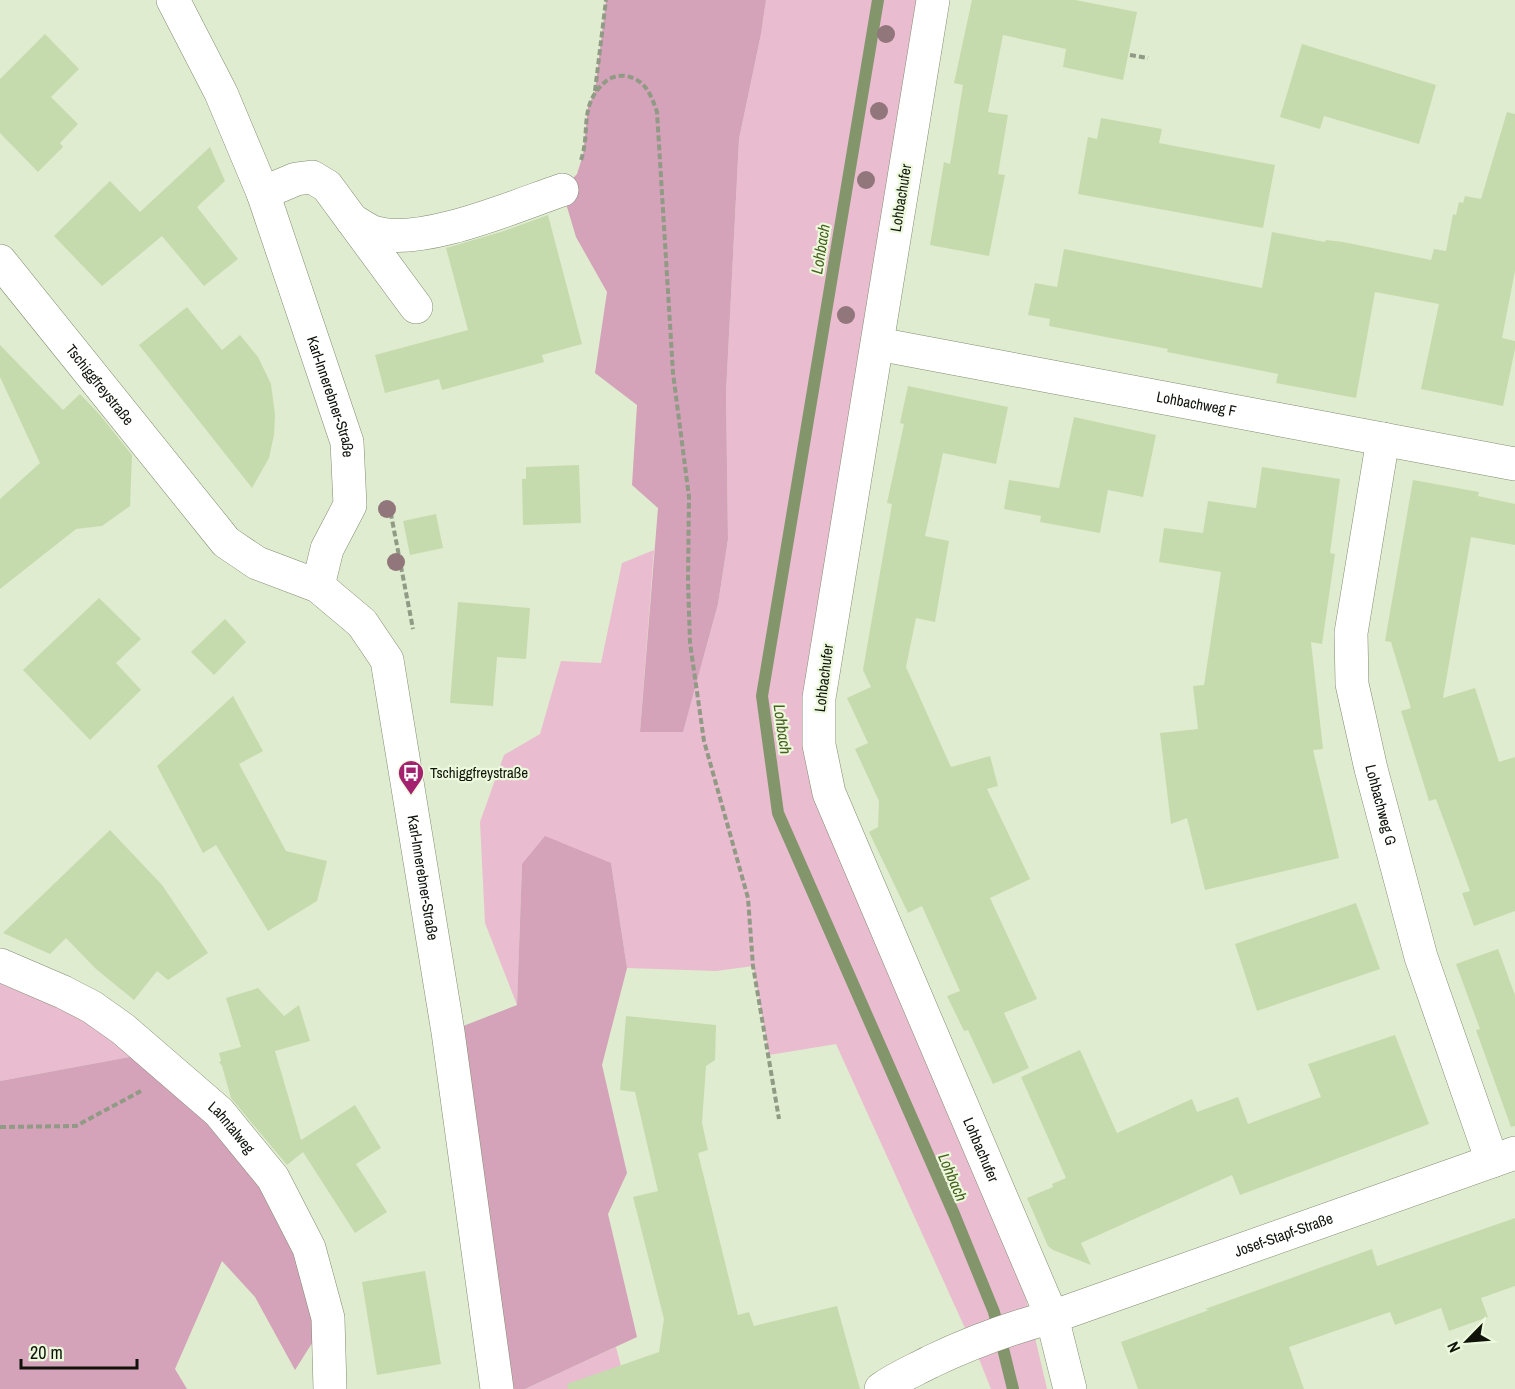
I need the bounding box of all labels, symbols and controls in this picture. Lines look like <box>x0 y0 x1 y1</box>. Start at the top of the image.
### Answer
street label: Lohbachufer <box>885 163 916 233</box>
water label: Lohbach <box>805 222 835 276</box>
street label: Karl-Innerebner-Straße <box>302 333 359 458</box>
street label: Tschiggfreystraße <box>61 340 139 430</box>
street label: Lohbachweg F <box>1155 386 1238 421</box>
street label: Lohbachufer <box>809 643 838 713</box>
water label: Lohbach <box>769 703 797 755</box>
bus stop icon: Tschiggfreystraße <box>396 758 426 796</box>
place label: Tschiggfreystraße <box>430 762 528 783</box>
street label: Lohbachweg G <box>1360 763 1402 848</box>
street label: Karl-Innerebner-Straße <box>403 813 444 942</box>
street label: Lahntalweg <box>204 1096 260 1158</box>
street label: Lohbachufer <box>958 1114 1004 1185</box>
water label: Lohbach <box>933 1150 973 1204</box>
street label: Josef-Stapf-Straße <box>1231 1207 1336 1262</box>
north arrow <box>1437 1311 1497 1371</box>
scale bar <box>21 1332 136 1370</box>
text: N <box>1441 1338 1465 1356</box>
text: 20 m <box>30 1340 63 1365</box>

